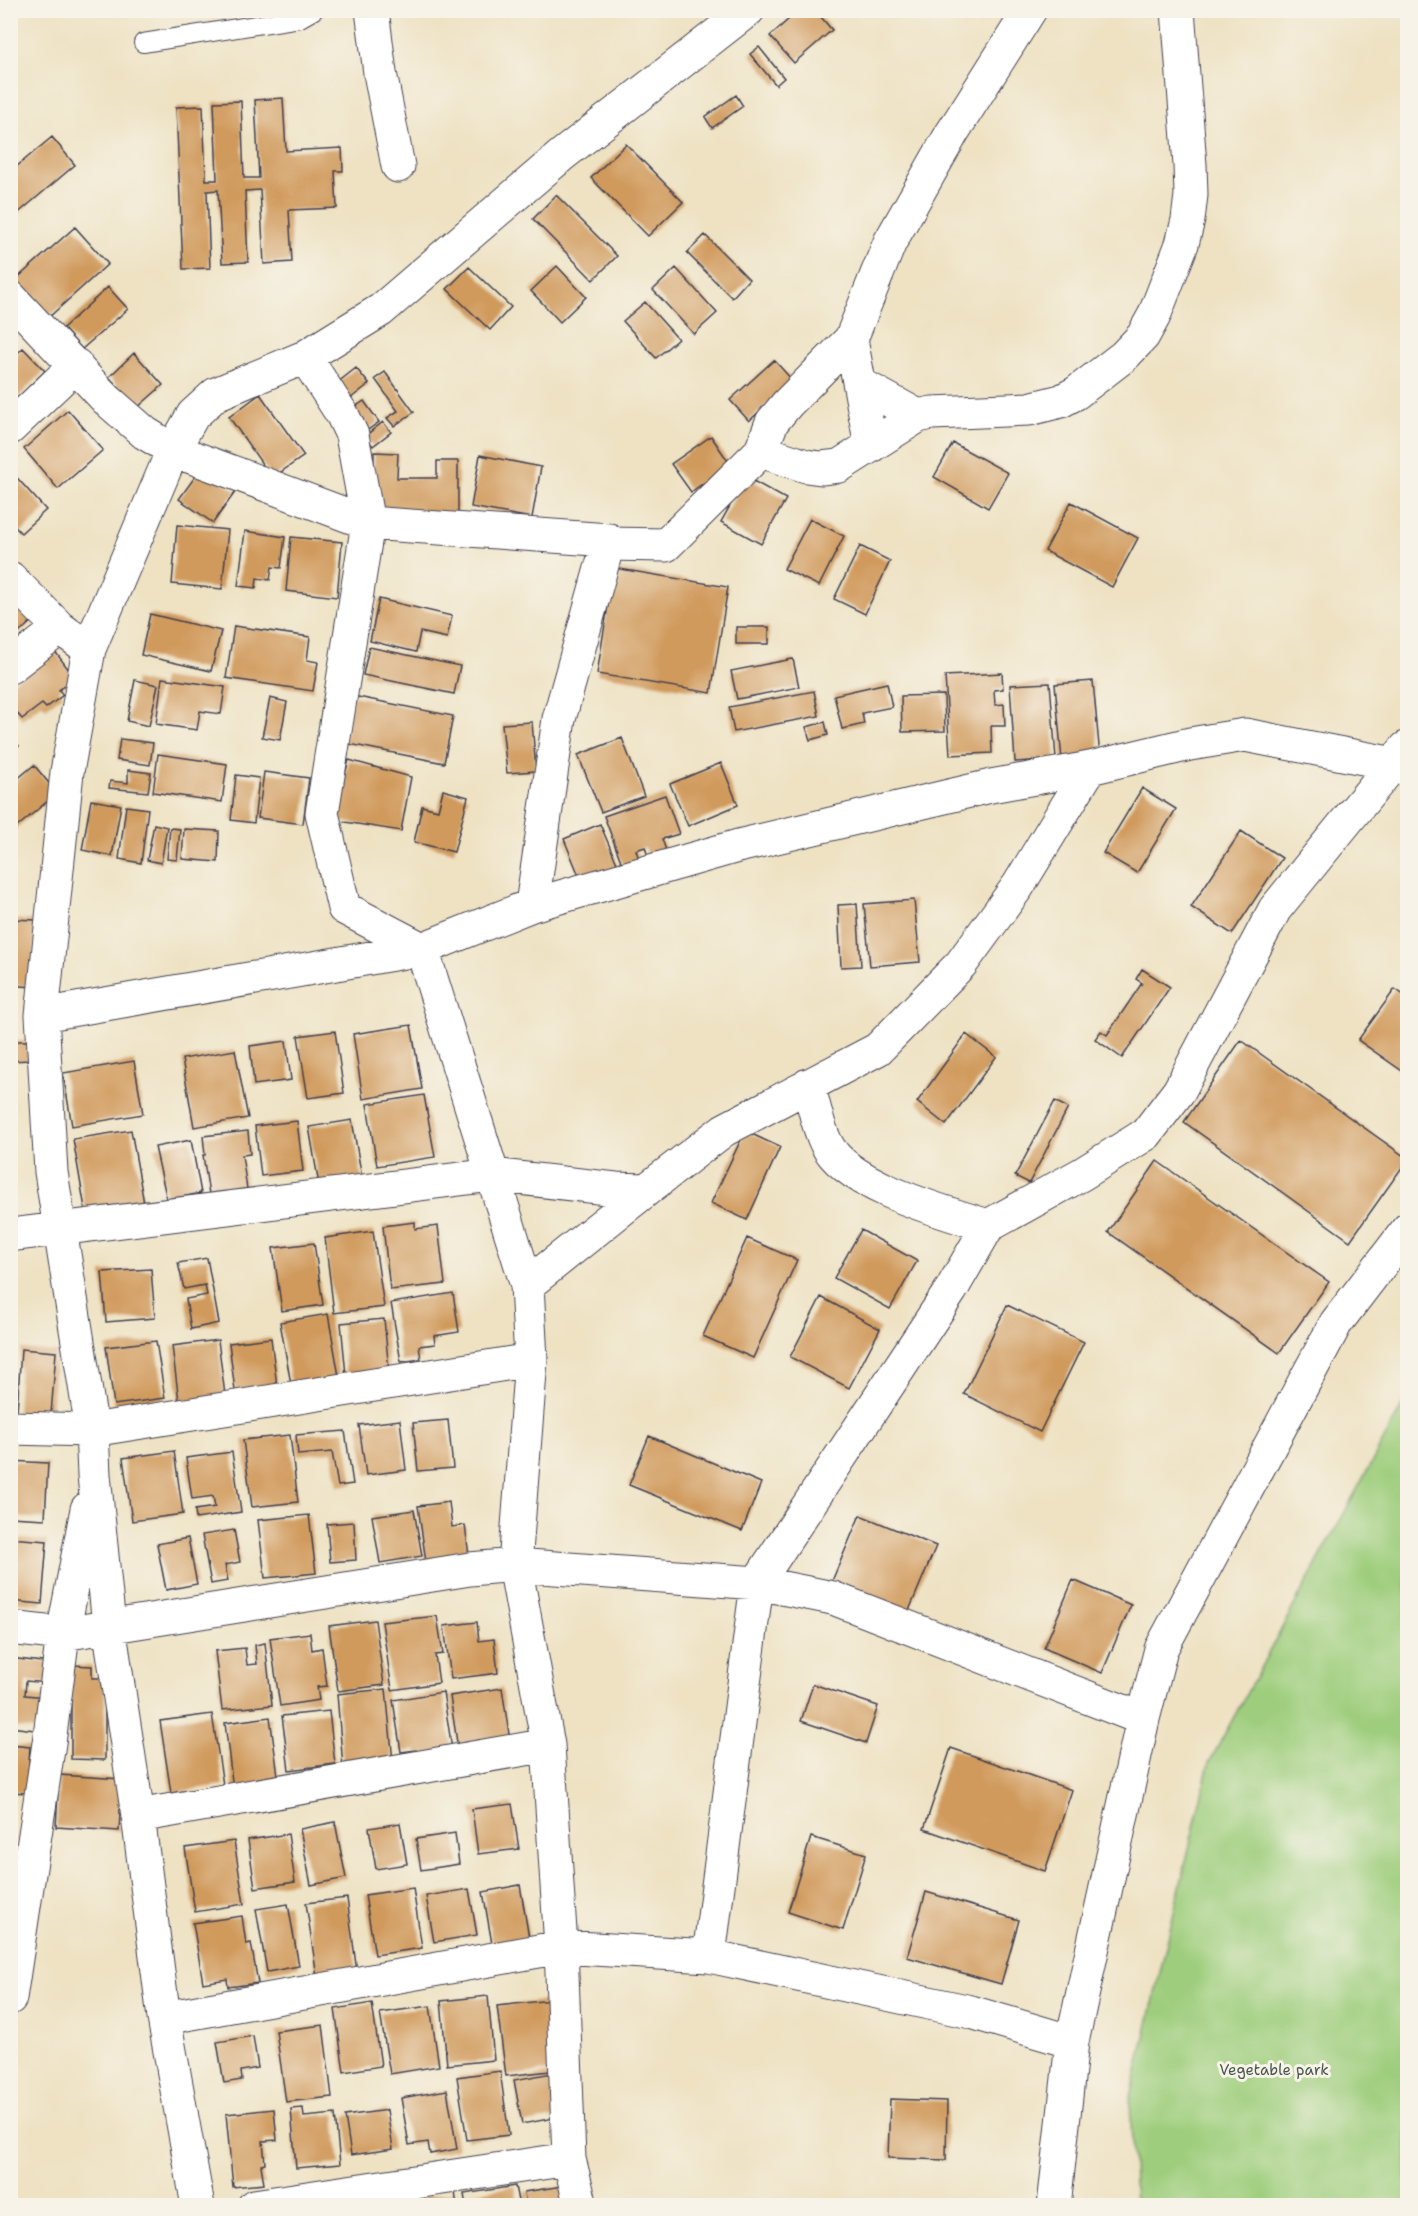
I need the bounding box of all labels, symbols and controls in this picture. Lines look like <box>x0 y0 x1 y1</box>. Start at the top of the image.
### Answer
park label: Vegetable park <box>1219 2060 1329 2080</box>

